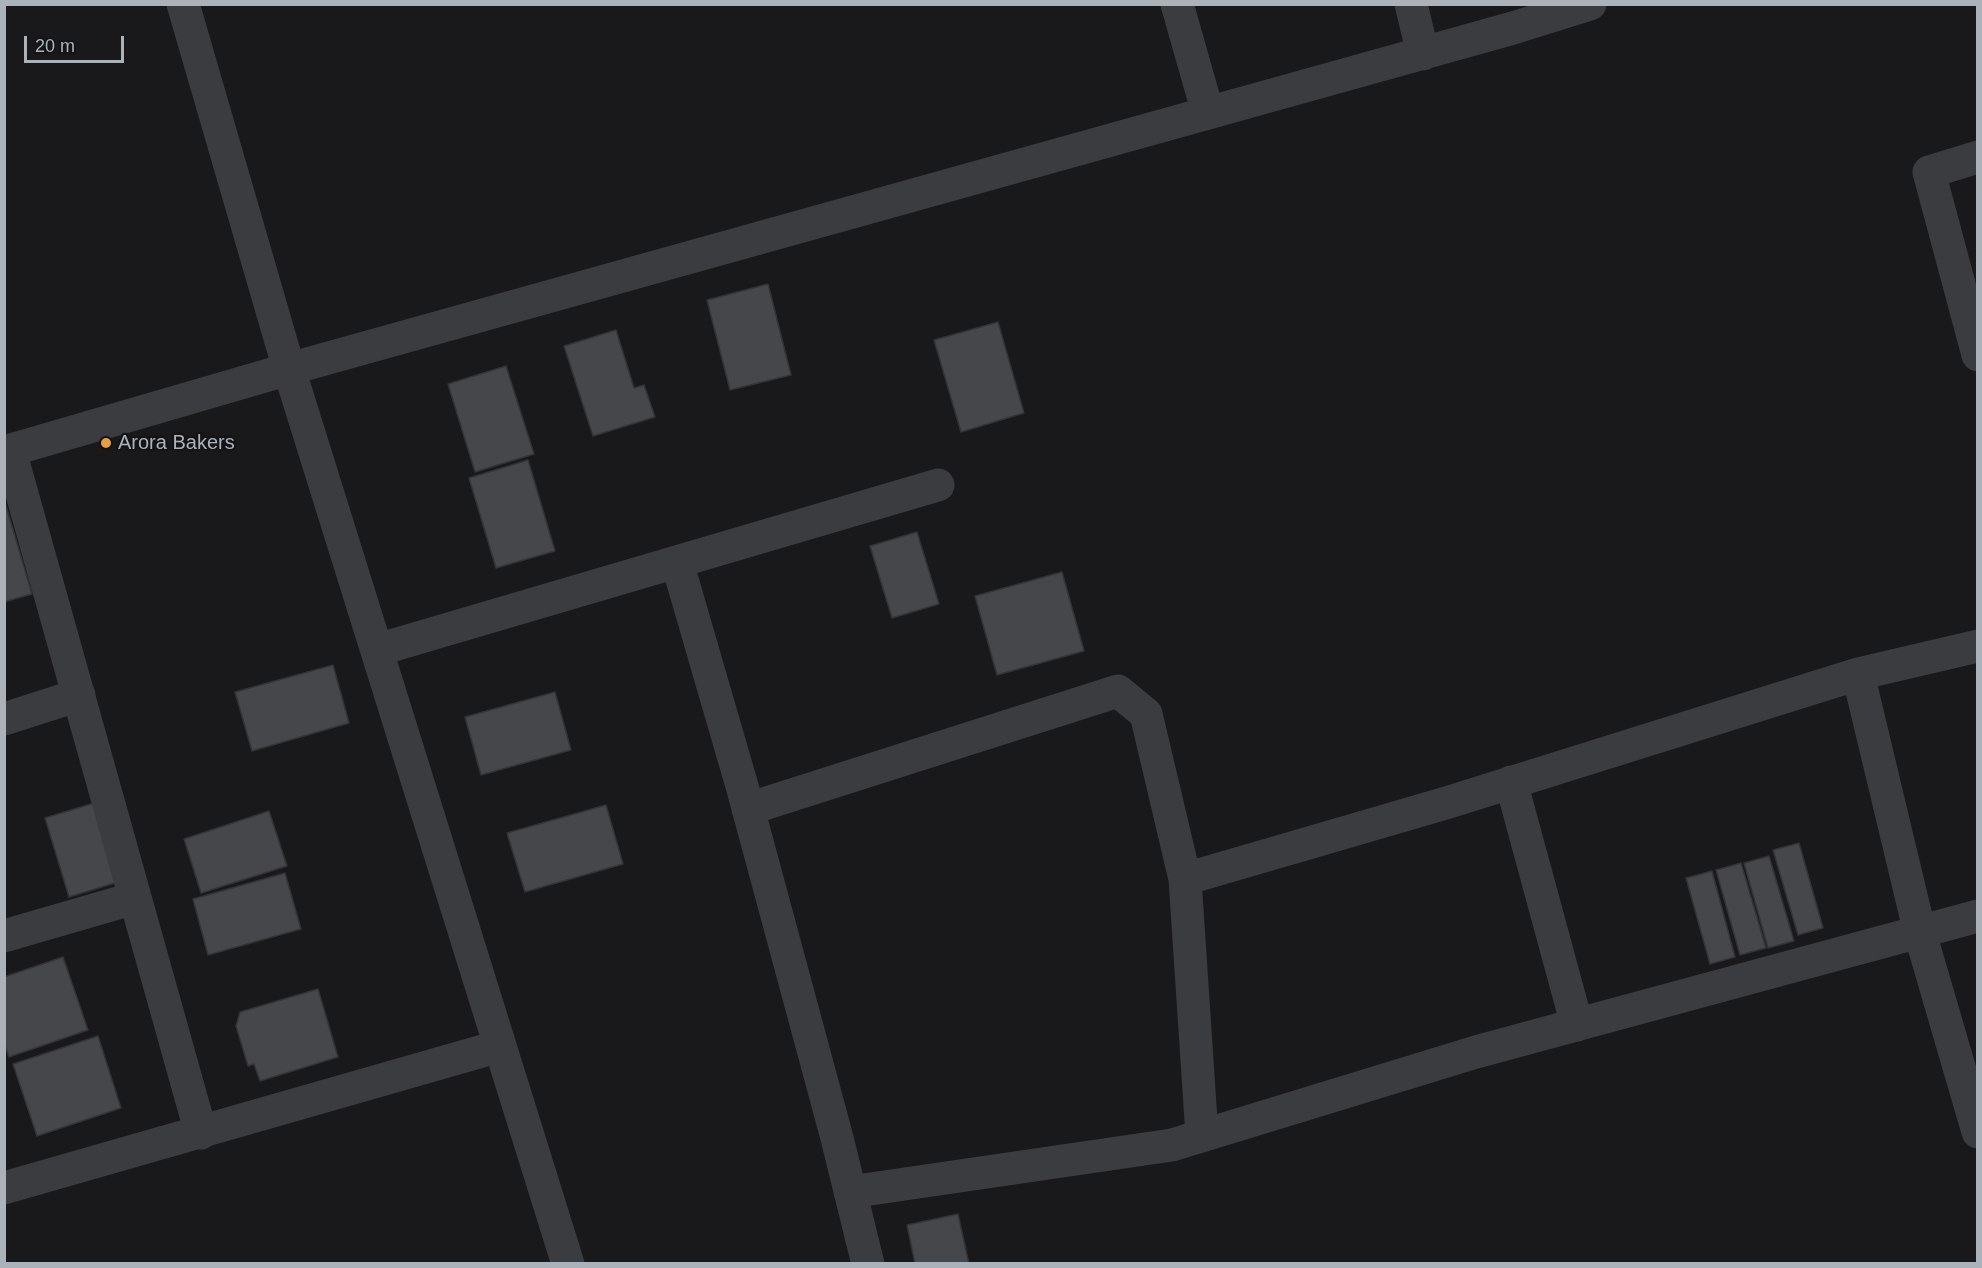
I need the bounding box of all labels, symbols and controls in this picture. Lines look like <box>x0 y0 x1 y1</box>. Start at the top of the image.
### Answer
scale bar <box>27 24 128 62</box>
text: 20 m <box>35 36 75 56</box>
place label: Arora Bakers <box>118 431 235 455</box>
marker: Arora Bakers <box>99 436 113 450</box>

